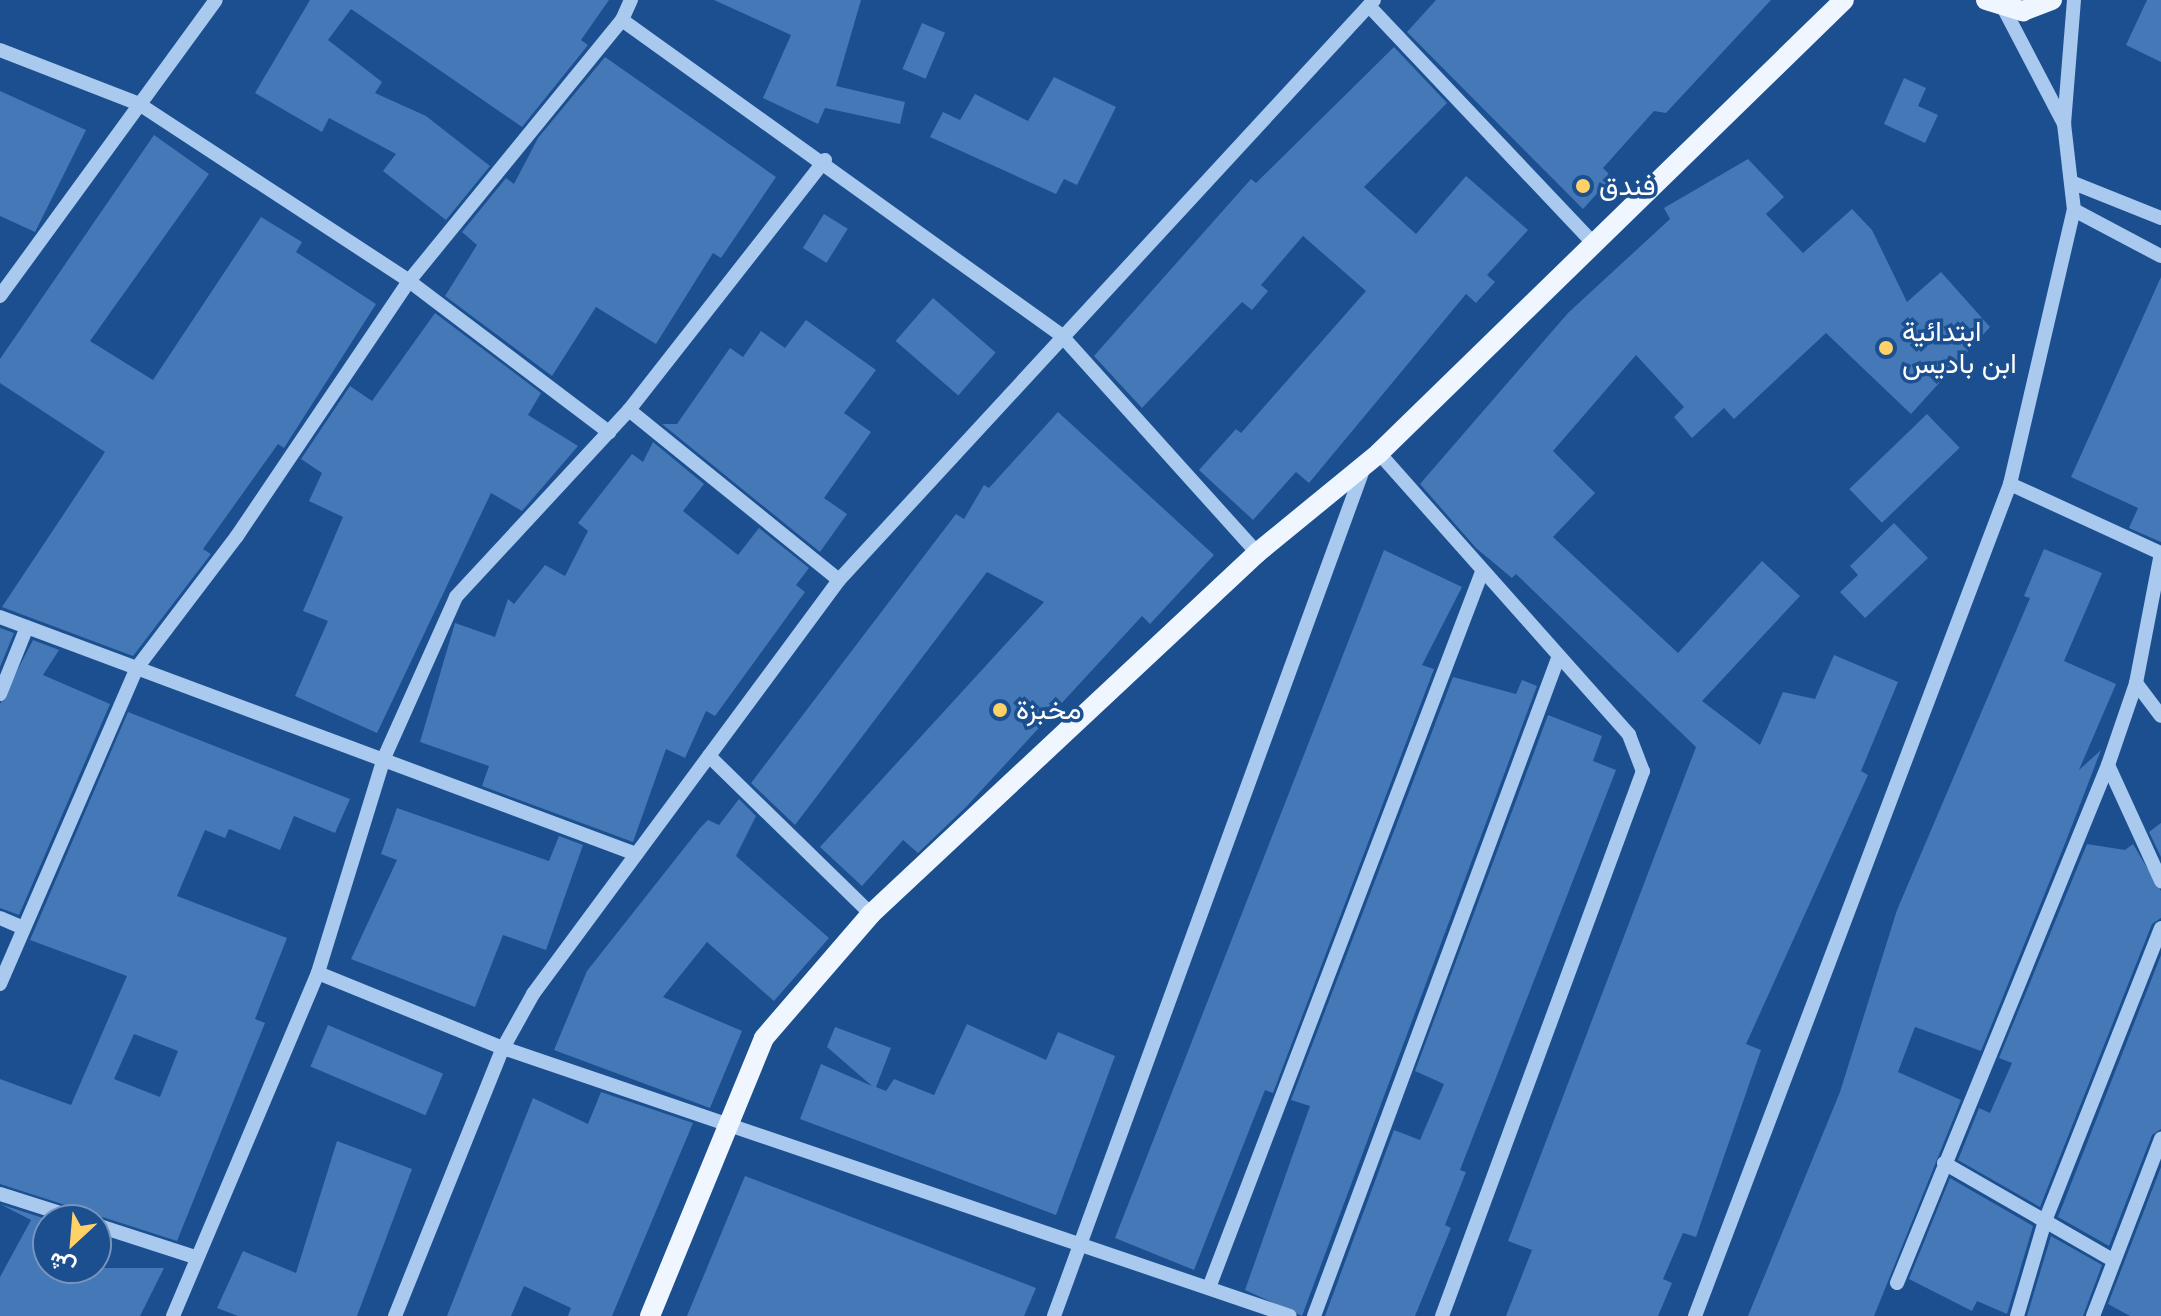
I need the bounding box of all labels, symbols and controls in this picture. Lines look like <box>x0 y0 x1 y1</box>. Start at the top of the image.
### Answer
place label: فندق <box>1599 169 1656 203</box>
marker: فندق <box>1574 177 1592 195</box>
place label: ابتدائية ابن باديس <box>1902 315 2017 381</box>
marker: ابتدائية ابن باديس <box>1877 339 1895 357</box>
place label: مخبزة <box>1016 693 1081 727</box>
marker: مخبزة <box>991 701 1009 719</box>
north arrow <box>32 1204 112 1284</box>
text: ش <box>43 1244 81 1284</box>

